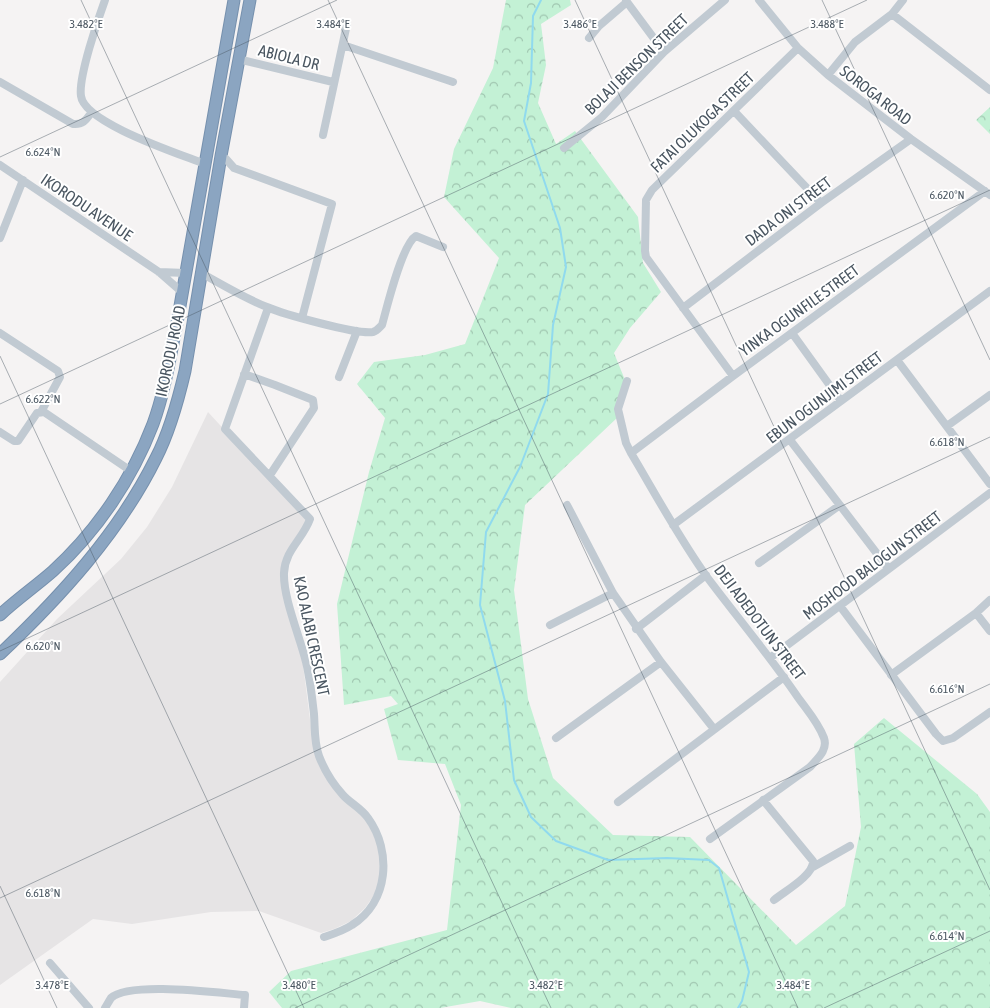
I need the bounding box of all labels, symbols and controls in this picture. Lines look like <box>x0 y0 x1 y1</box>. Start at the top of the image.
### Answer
street label: BOLAJI BENSON STREET <box>581 10 691 118</box>
text: 3.482°E <box>69 17 103 31</box>
text: 3.484°E <box>316 17 350 31</box>
text: 3.486°E <box>563 17 597 31</box>
text: 3.488°E <box>810 17 844 31</box>
street label: ABIOLA DR <box>257 41 321 73</box>
street label: SOROGA ROAD <box>837 62 915 129</box>
street label: FATAI OLUKOGA STREET <box>647 68 757 176</box>
text: 6.624°N <box>25 145 61 159</box>
street label: IKORODU AVENUE <box>38 170 136 244</box>
street label: DADA ONI STREET <box>741 173 835 249</box>
text: 6.620°N <box>929 188 965 202</box>
street label: YINKA OGUNFILE STREET <box>736 261 862 359</box>
street label: IKORODU ROAD <box>152 304 188 398</box>
street label: EBUN OGUNJIMI STREET <box>762 347 886 447</box>
text: 6.622°N <box>25 392 61 406</box>
text: 6.618°N <box>929 435 965 449</box>
street label: MOSHOOD BALOGUN STREET <box>799 507 945 623</box>
street label: DEJI ADEDOTUN STREET <box>711 561 809 683</box>
street label: KAO ALABI CRESCENT <box>290 574 334 698</box>
text: 6.620°N <box>25 639 61 653</box>
text: 6.616°N <box>929 682 965 696</box>
text: 6.618°N <box>25 886 61 900</box>
text: 6.614°N <box>929 929 965 943</box>
text: 3.478°E <box>35 978 69 992</box>
text: 3.480°E <box>282 978 316 992</box>
text: 3.482°E <box>529 978 563 992</box>
text: 3.484°E <box>776 978 810 992</box>

